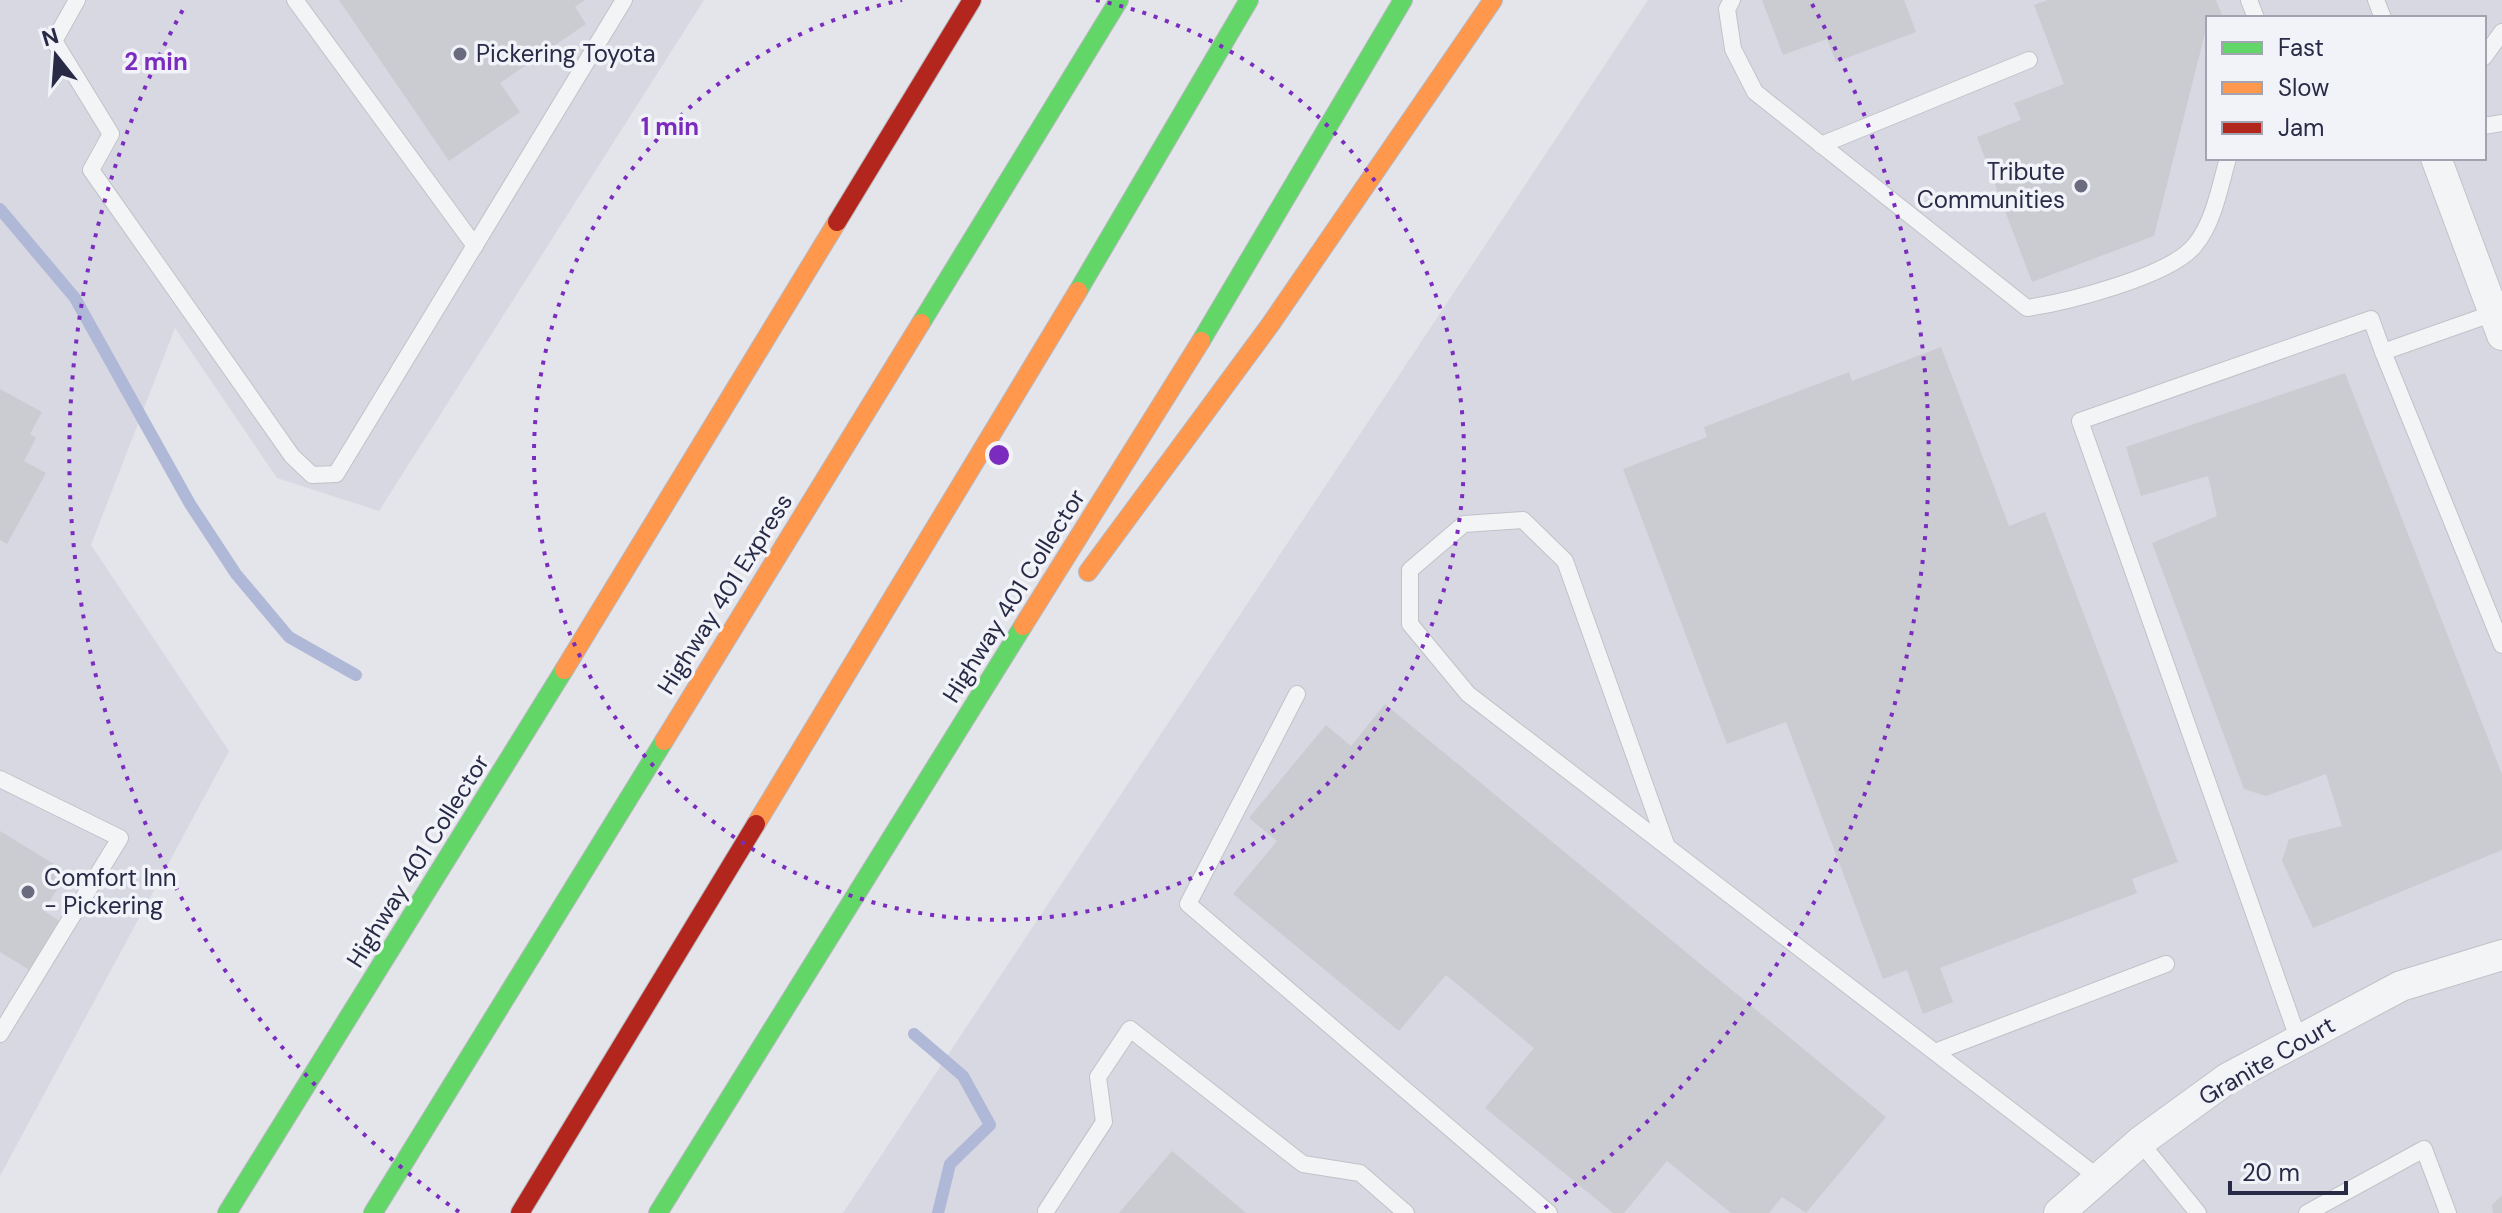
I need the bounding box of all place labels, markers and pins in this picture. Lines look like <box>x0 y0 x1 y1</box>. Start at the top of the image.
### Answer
place label: Pickering Toyota <box>476 38 655 69</box>
marker: Pickering Toyota <box>451 45 469 63</box>
place label: Tribute Communities <box>1917 156 2065 215</box>
marker: Tribute Communities <box>2072 177 2090 195</box>
centre of rings <box>985 441 1013 469</box>
place label: Comfort Inn - Pickering <box>44 862 177 921</box>
marker: Comfort Inn - Pickering <box>19 883 37 901</box>

